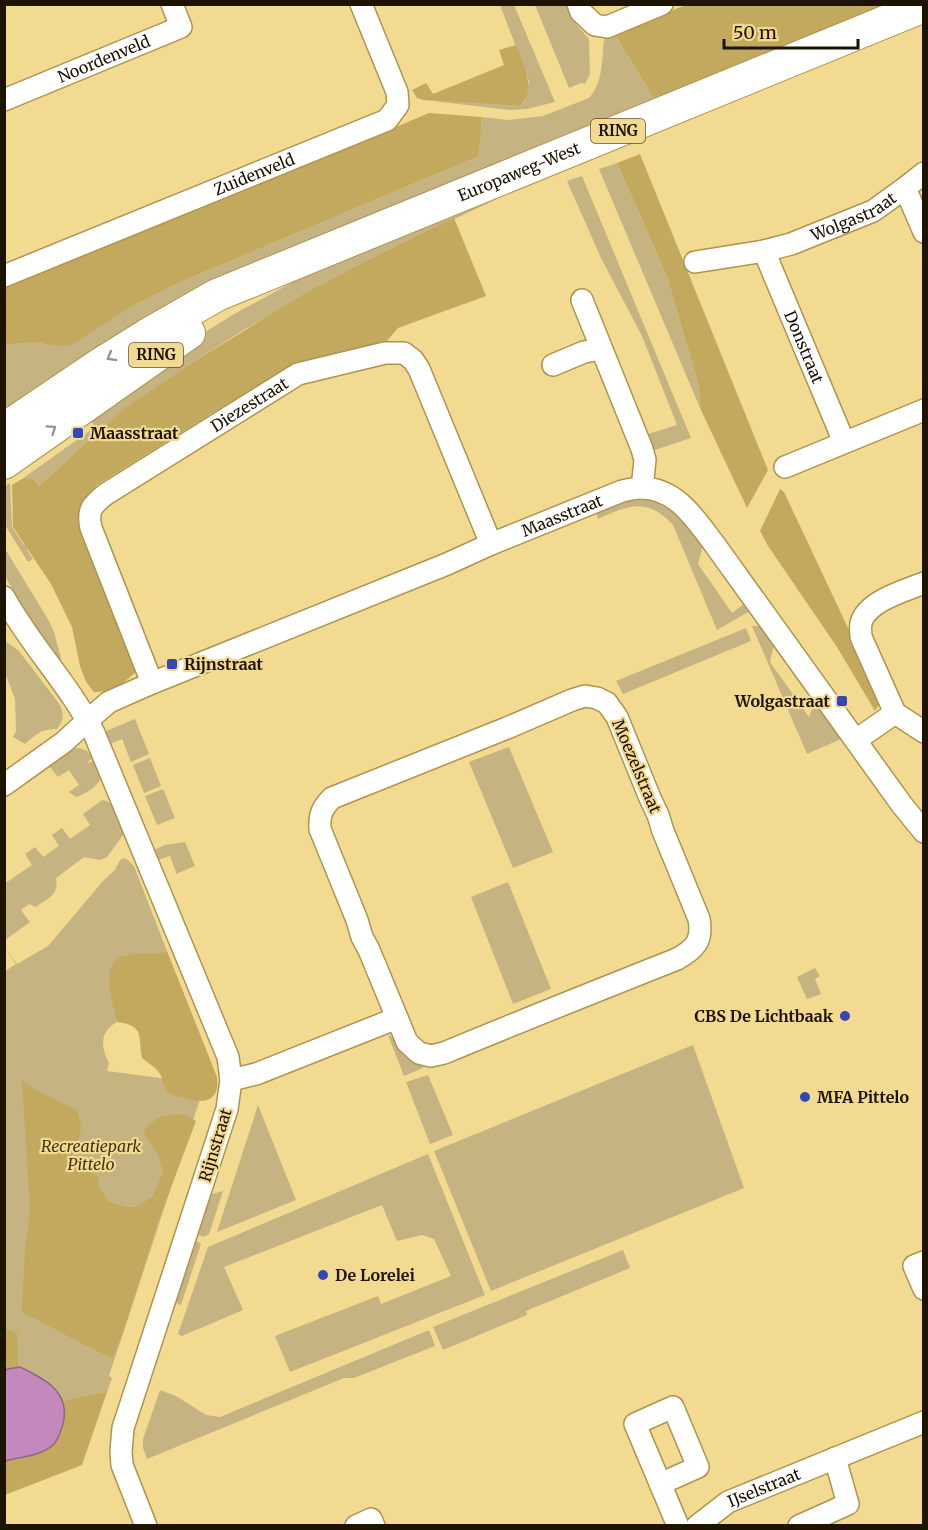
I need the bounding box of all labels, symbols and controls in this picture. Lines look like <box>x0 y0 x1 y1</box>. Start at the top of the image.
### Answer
scale bar <box>724 12 858 50</box>
text: 50 m <box>733 21 777 44</box>
street label: Noordenveld <box>55 31 153 87</box>
road number: RING <box>591 119 645 143</box>
street label: Europaweg-West <box>455 137 584 206</box>
street label: Zuidenveld <box>211 149 298 200</box>
street label: Wolgastraat <box>807 187 901 245</box>
street label: Donstraat <box>780 308 829 387</box>
road number: RING <box>129 343 183 367</box>
one-way arrow <box>107 350 117 361</box>
street label: Diezestraat <box>207 372 292 436</box>
place label: Maasstraat <box>90 423 179 443</box>
one-way arrow <box>46 425 57 436</box>
marker: Maasstraat <box>71 426 85 440</box>
street label: Maasstraat <box>518 490 606 541</box>
place label: Rijnstraat <box>184 654 263 674</box>
marker: Rijnstraat <box>165 657 179 671</box>
place label: Wolgastraat <box>734 691 831 711</box>
marker: Wolgastraat <box>835 694 849 708</box>
street label: Moezelstraat <box>608 716 666 817</box>
place label: CBS De Lichtbaak <box>695 1006 834 1026</box>
marker: CBS De Lichtbaak <box>838 1009 852 1023</box>
place label: MFA Pittelo <box>817 1087 909 1107</box>
marker: MFA Pittelo <box>798 1090 812 1104</box>
street label: Rijnstraat <box>194 1105 236 1184</box>
park label: Recreatiepark Pittelo <box>41 1136 141 1174</box>
place label: De Lorelei <box>335 1265 415 1285</box>
marker: De Lorelei <box>316 1268 330 1282</box>
street label: IJselstraat <box>725 1463 804 1511</box>

